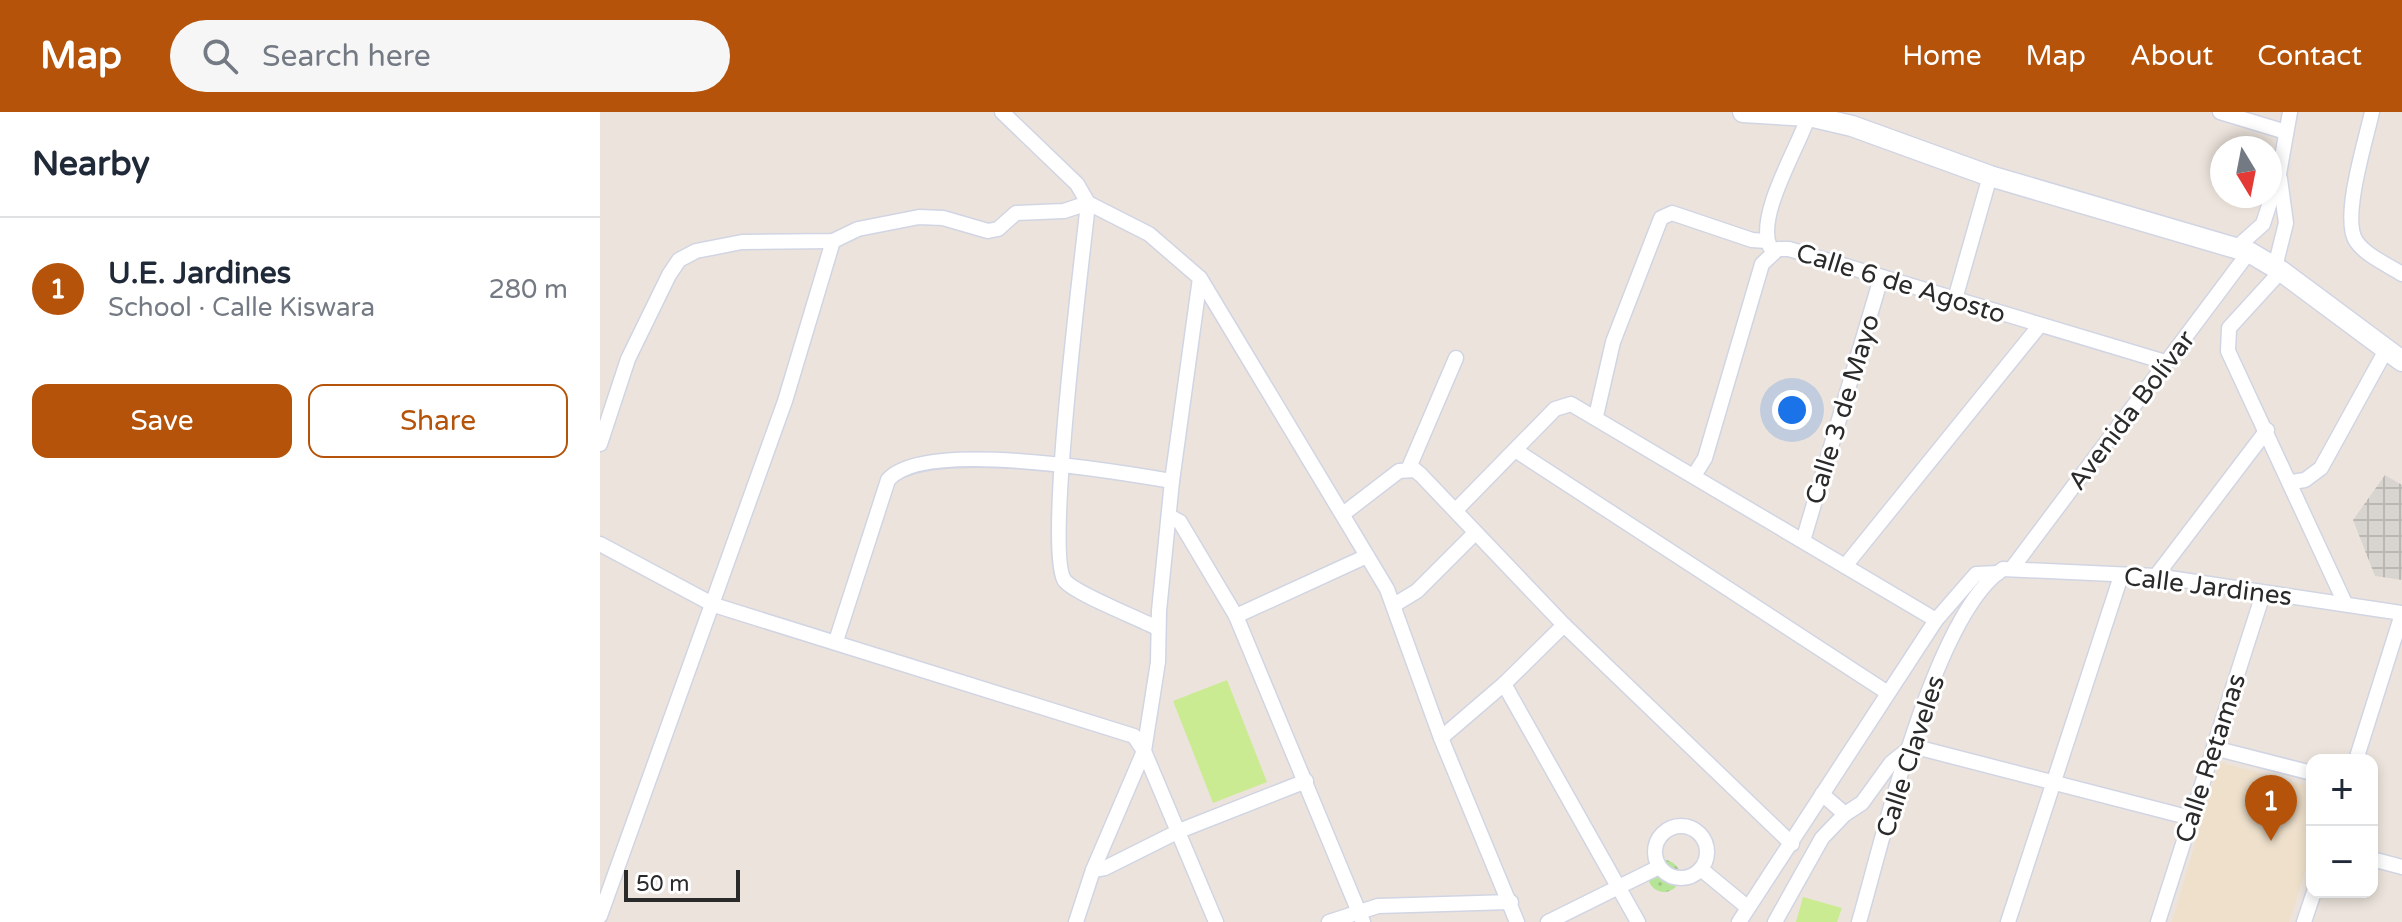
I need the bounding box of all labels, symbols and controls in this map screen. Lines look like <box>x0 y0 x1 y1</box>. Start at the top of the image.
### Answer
search box <box>170 20 730 92</box>
text: Map <box>40 33 122 79</box>
icon: search <box>198 34 242 78</box>
text: Search here <box>262 38 431 75</box>
text: Home <box>1902 39 1982 73</box>
text: Map <box>2026 39 2086 73</box>
text: About <box>2130 39 2213 73</box>
text: Contact <box>2257 39 2362 73</box>
north arrow <box>2210 136 2282 208</box>
text: Nearby <box>32 144 150 185</box>
street label: Calle 6 de Agosto <box>1792 237 2009 330</box>
text: U.E. Jardines <box>108 255 291 292</box>
text: 1 <box>50 274 66 305</box>
text: 280 m <box>488 274 568 305</box>
text: School · Calle Kiswara <box>108 292 375 323</box>
street label: Calle 3 de Mayo <box>1799 310 1886 508</box>
street label: Avenida Bolívar <box>2061 324 2201 496</box>
button: Save <box>32 384 292 458</box>
button: Share <box>308 384 568 458</box>
your location <box>1772 390 1812 430</box>
street label: Calle Jardines <box>2122 561 2294 612</box>
street label: Calle Retamas <box>2169 670 2252 847</box>
street label: Calle Claveles <box>1870 671 1951 841</box>
map controls <box>2306 754 2378 898</box>
button: + <box>2306 754 2378 826</box>
pin: 1 <box>2245 775 2297 841</box>
button: − <box>2306 826 2378 898</box>
scale bar <box>624 866 740 902</box>
text: 50 m <box>636 871 690 897</box>

